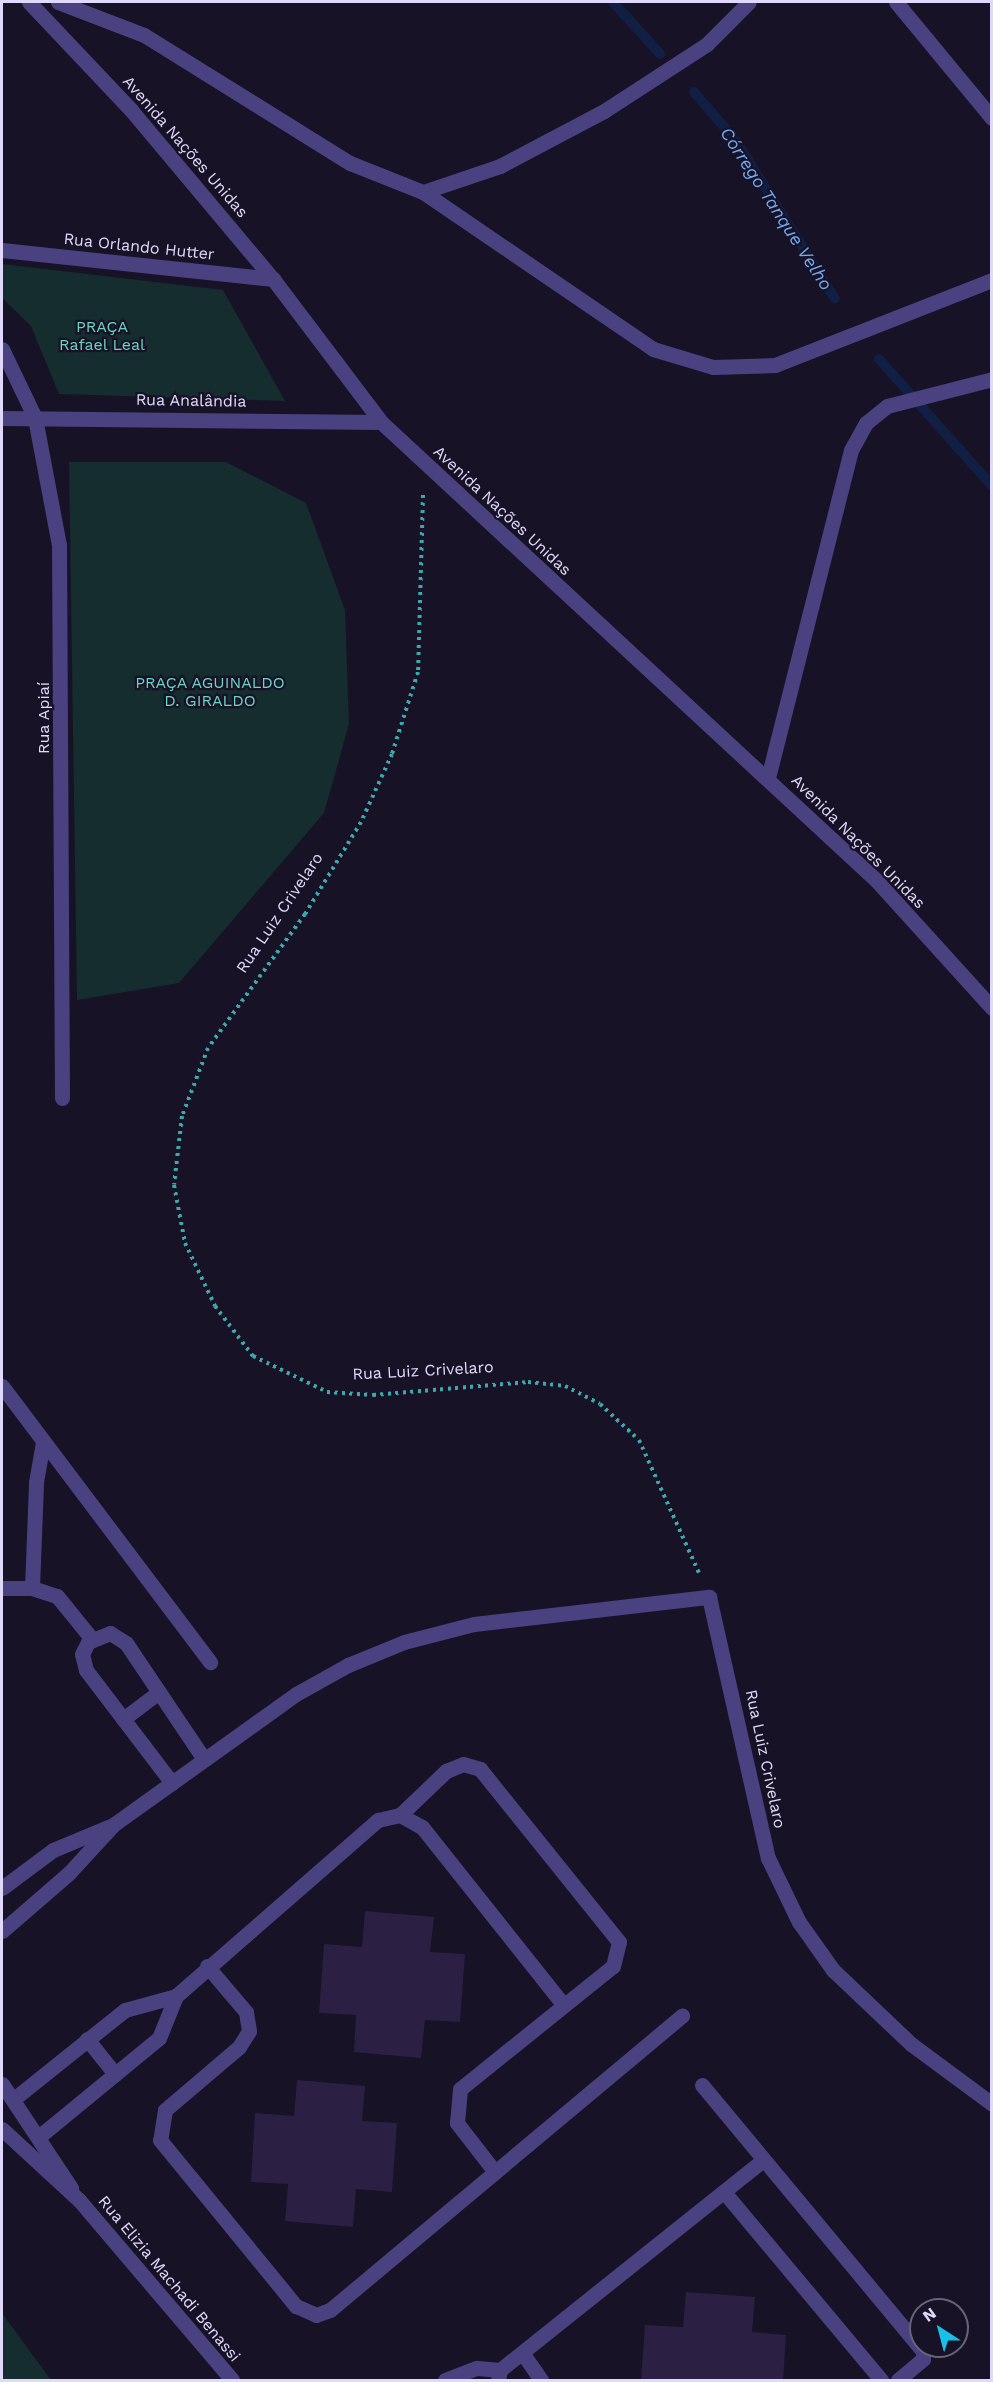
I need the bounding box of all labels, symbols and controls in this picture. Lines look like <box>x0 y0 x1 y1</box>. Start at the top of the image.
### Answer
street label: Avenida Nações Unidas <box>118 72 252 222</box>
water label: Córrego Tanque Velho <box>715 123 837 295</box>
street label: Rua Orlando Hutter <box>62 230 216 264</box>
park label: PRAÇA Rafael Leal <box>59 317 145 355</box>
street label: Rua Analândia <box>135 390 247 412</box>
street label: Avenida Nações Unidas <box>429 442 575 580</box>
park label: PRAÇA AGUINALDO D. GIRALDO <box>135 673 285 711</box>
street label: Rua Apiaí <box>34 681 54 755</box>
street label: Avenida Nações Unidas <box>787 771 929 913</box>
street label: Rua Luiz Crivelaro <box>232 849 328 977</box>
street label: Rua Luiz Crivelaro <box>352 1358 494 1384</box>
street label: Rua Luiz Crivelaro <box>741 1688 789 1830</box>
street label: Rua Elizia Machadi Benassi <box>94 2192 244 2366</box>
north arrow <box>909 2298 969 2358</box>
text: N <box>919 2303 940 2326</box>

